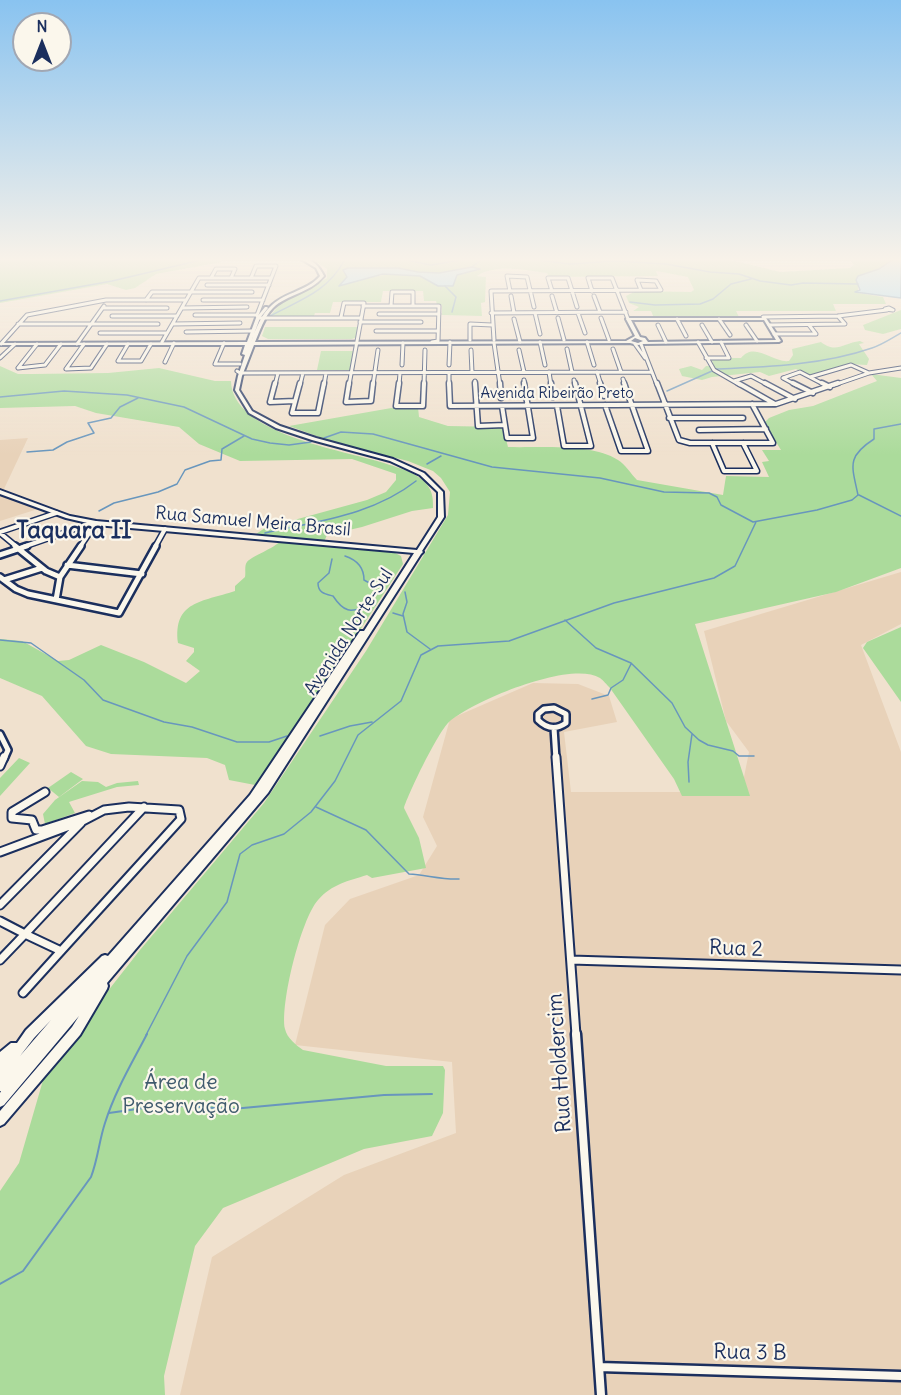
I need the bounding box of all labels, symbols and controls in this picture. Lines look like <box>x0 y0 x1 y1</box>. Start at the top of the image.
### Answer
north arrow <box>12 12 72 72</box>
text: N <box>36 16 48 36</box>
street label: Avenida Ribeirão Preto <box>480 385 634 403</box>
street label: Rua Samuel Meira Brasil <box>154 503 352 541</box>
district label: Taquara II <box>16 517 132 545</box>
street label: Avenida Norte-Sul <box>300 565 398 699</box>
street label: Rua 2 <box>709 935 763 963</box>
street label: Rua Holdercim <box>543 992 577 1134</box>
park label: Área de Preservação <box>122 1070 240 1120</box>
street label: Rua 3 B <box>713 1340 787 1366</box>

